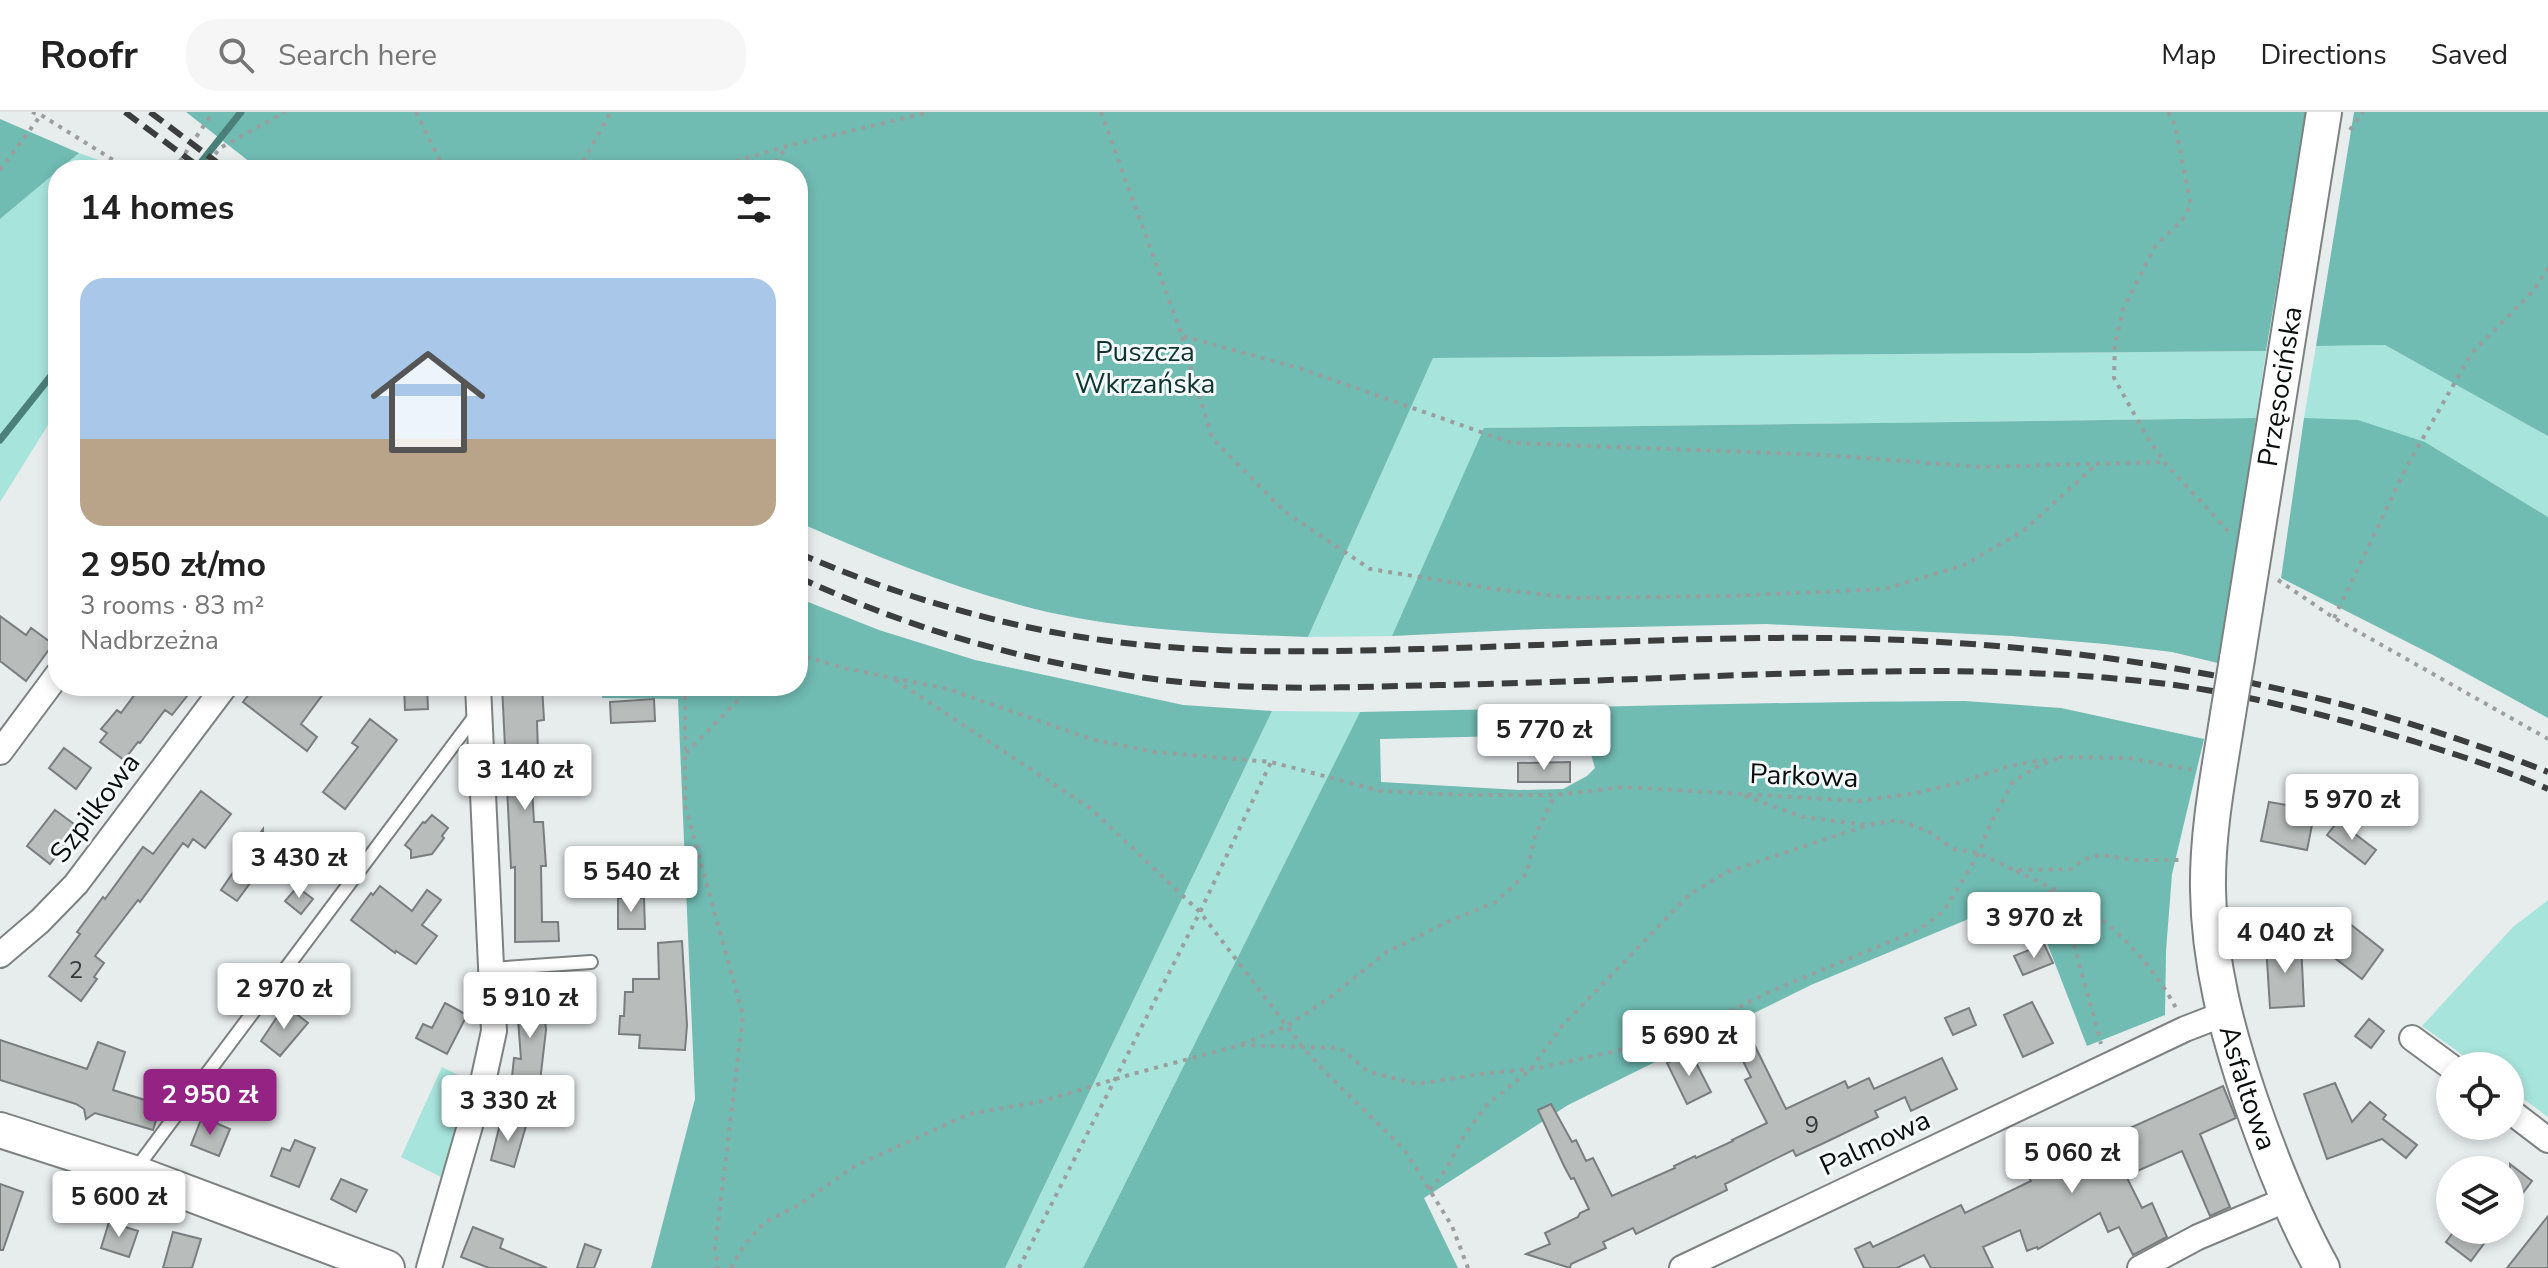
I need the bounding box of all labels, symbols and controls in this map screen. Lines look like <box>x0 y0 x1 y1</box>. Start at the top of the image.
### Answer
search box <box>186 19 746 91</box>
text: Roofr <box>40 30 138 81</box>
icon: search <box>214 33 258 77</box>
text: Search here <box>278 35 437 76</box>
text: Map <box>2161 36 2216 74</box>
text: Directions <box>2260 36 2387 74</box>
text: Saved <box>2431 36 2508 74</box>
text: 14 homes <box>80 185 234 231</box>
icon: filters <box>732 186 776 230</box>
street label: Przęsocińska <box>2249 304 2312 469</box>
icon: home <box>356 330 500 474</box>
park label: Puszcza Wkrzańska <box>1075 333 1215 403</box>
text: 2 950 zł/mo <box>80 542 266 588</box>
text: 3 rooms · 83 m² <box>80 588 264 623</box>
text: Nadbrzeżna <box>80 623 219 658</box>
pin: 5 770 zł <box>1461 704 1627 772</box>
text: 5 770 zł <box>1495 712 1593 747</box>
pin: 3 140 zł <box>442 744 608 812</box>
street label: Szpilkowa <box>41 745 149 871</box>
text: 3 140 zł <box>476 752 574 787</box>
street label: Parkowa <box>1749 755 1859 797</box>
pin: 5 970 zł <box>2269 774 2435 842</box>
text: 5 970 zł <box>2303 782 2401 817</box>
pin: 3 430 zł <box>216 832 382 900</box>
text: 3 430 zł <box>250 840 348 875</box>
pin: 5 540 zł <box>548 846 714 914</box>
text: 5 540 zł <box>582 854 680 889</box>
pin: 3 970 zł <box>1951 892 2117 960</box>
text: 3 970 zł <box>1985 900 2083 935</box>
pin: 4 040 zł <box>2202 907 2368 975</box>
text: 4 040 zł <box>2236 915 2334 950</box>
house number: 2 <box>69 954 83 986</box>
pin: 2 970 zł <box>201 963 367 1031</box>
text: 2 970 zł <box>235 971 333 1006</box>
pin: 5 910 zł <box>447 972 613 1040</box>
text: 5 910 zł <box>481 980 579 1015</box>
pin: 5 690 zł <box>1606 1010 1772 1078</box>
text: 5 690 zł <box>1640 1018 1738 1053</box>
street label: Asfaltowa <box>2210 1021 2286 1156</box>
map controls <box>2436 1052 2524 1244</box>
button: locate <box>2436 1052 2524 1140</box>
pin: 2 950 zł <box>127 1069 293 1137</box>
pin: 3 330 zł <box>425 1075 591 1143</box>
text: 2 950 zł <box>161 1077 259 1112</box>
text: 3 330 zł <box>459 1083 557 1118</box>
street label: Palmowa <box>1814 1101 1936 1185</box>
house number: 9 <box>1805 1109 1819 1141</box>
pin: 5 060 zł <box>1989 1127 2155 1195</box>
text: 5 060 zł <box>2023 1135 2121 1170</box>
button: layers <box>2436 1156 2524 1244</box>
pin: 5 600 zł <box>36 1171 202 1239</box>
text: 5 600 zł <box>70 1179 168 1214</box>

